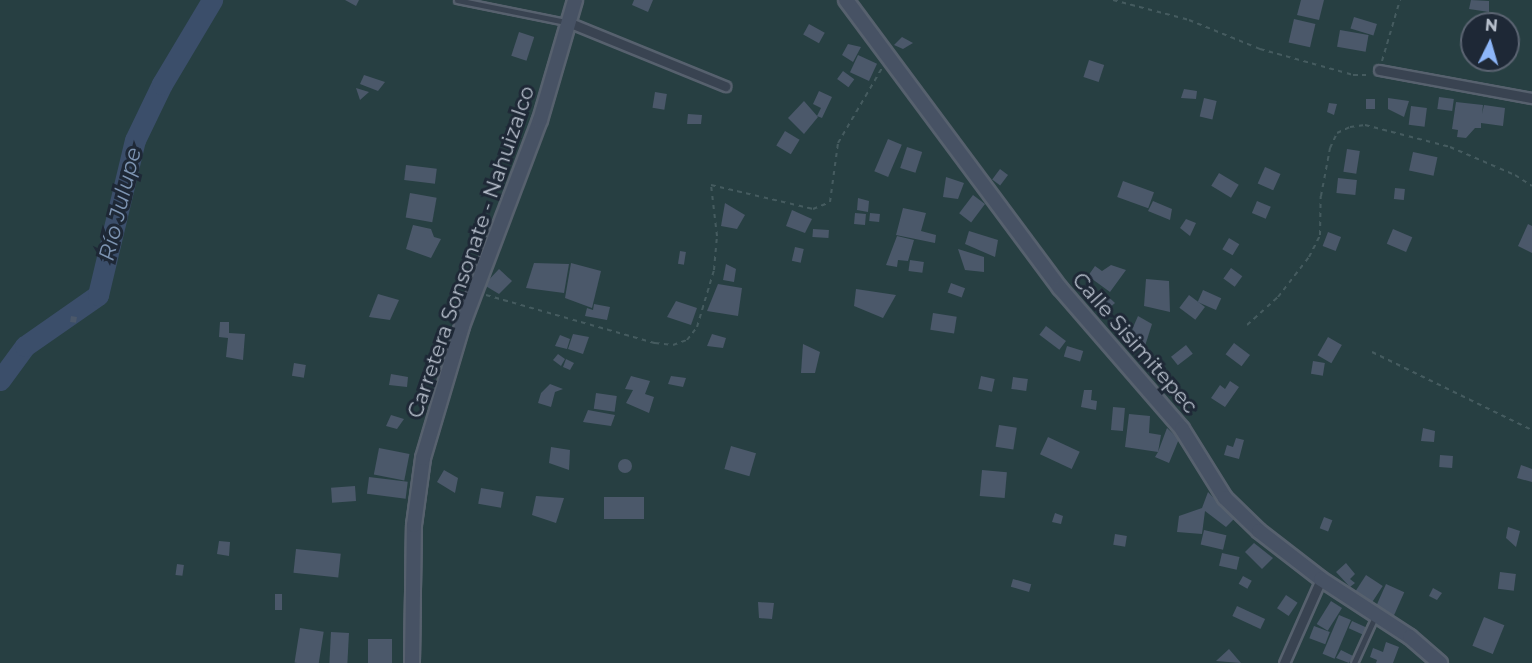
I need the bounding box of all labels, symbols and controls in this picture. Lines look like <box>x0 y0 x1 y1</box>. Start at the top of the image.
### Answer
north arrow <box>1460 12 1520 72</box>
text: N <box>1484 16 1499 36</box>
street label: Carretera Sonsonate - Nahuizalco <box>402 83 540 421</box>
water label: Río Julupe <box>93 145 147 263</box>
street label: Calle Sisimitepec <box>1067 267 1203 419</box>

